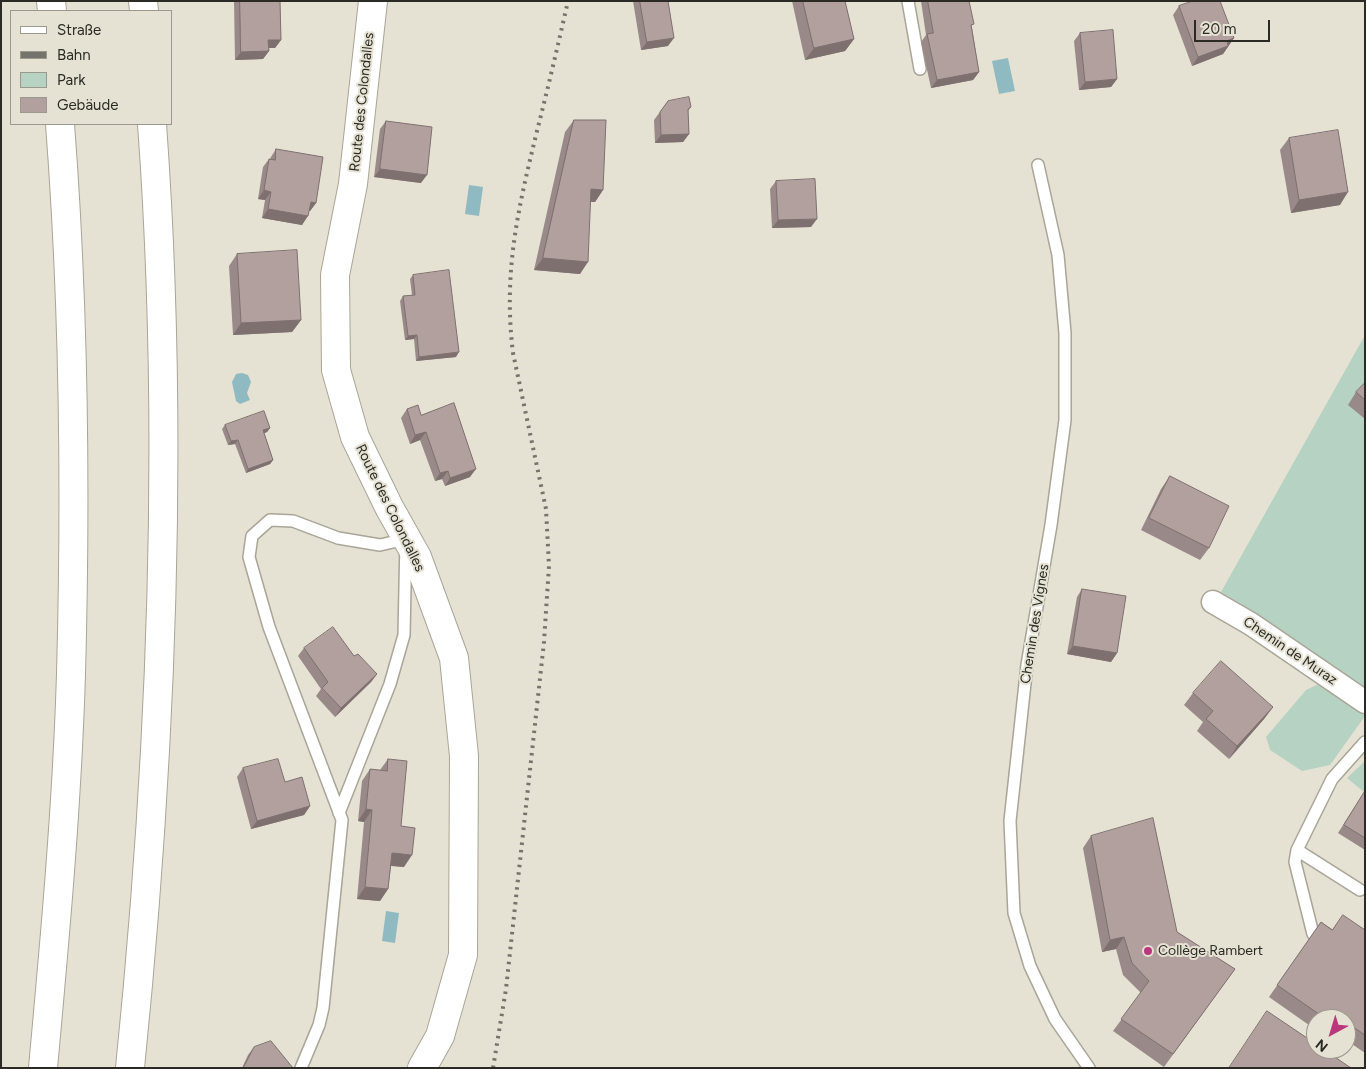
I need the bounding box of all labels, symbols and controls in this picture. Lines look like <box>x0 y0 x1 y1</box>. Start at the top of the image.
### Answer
legend <box>10 10 172 125</box>
scale bar <box>1196 10 1272 42</box>
text: 20 m <box>1202 20 1236 38</box>
text: Straße <box>57 21 101 39</box>
street label: Route des Colondalles <box>346 32 378 172</box>
text: Bahn <box>57 46 91 64</box>
text: Park <box>57 71 86 89</box>
text: Gebäude <box>57 96 118 114</box>
street label: Route des Colondalles <box>352 441 428 575</box>
street label: Chemin des Vignes <box>1017 563 1053 685</box>
street label: Chemin de Muraz <box>1240 613 1340 689</box>
place label: Collège Rambert <box>1158 943 1263 959</box>
marker: Collège Rambert <box>1142 945 1154 957</box>
north arrow <box>1306 1009 1356 1059</box>
text: N <box>1312 1035 1331 1055</box>

